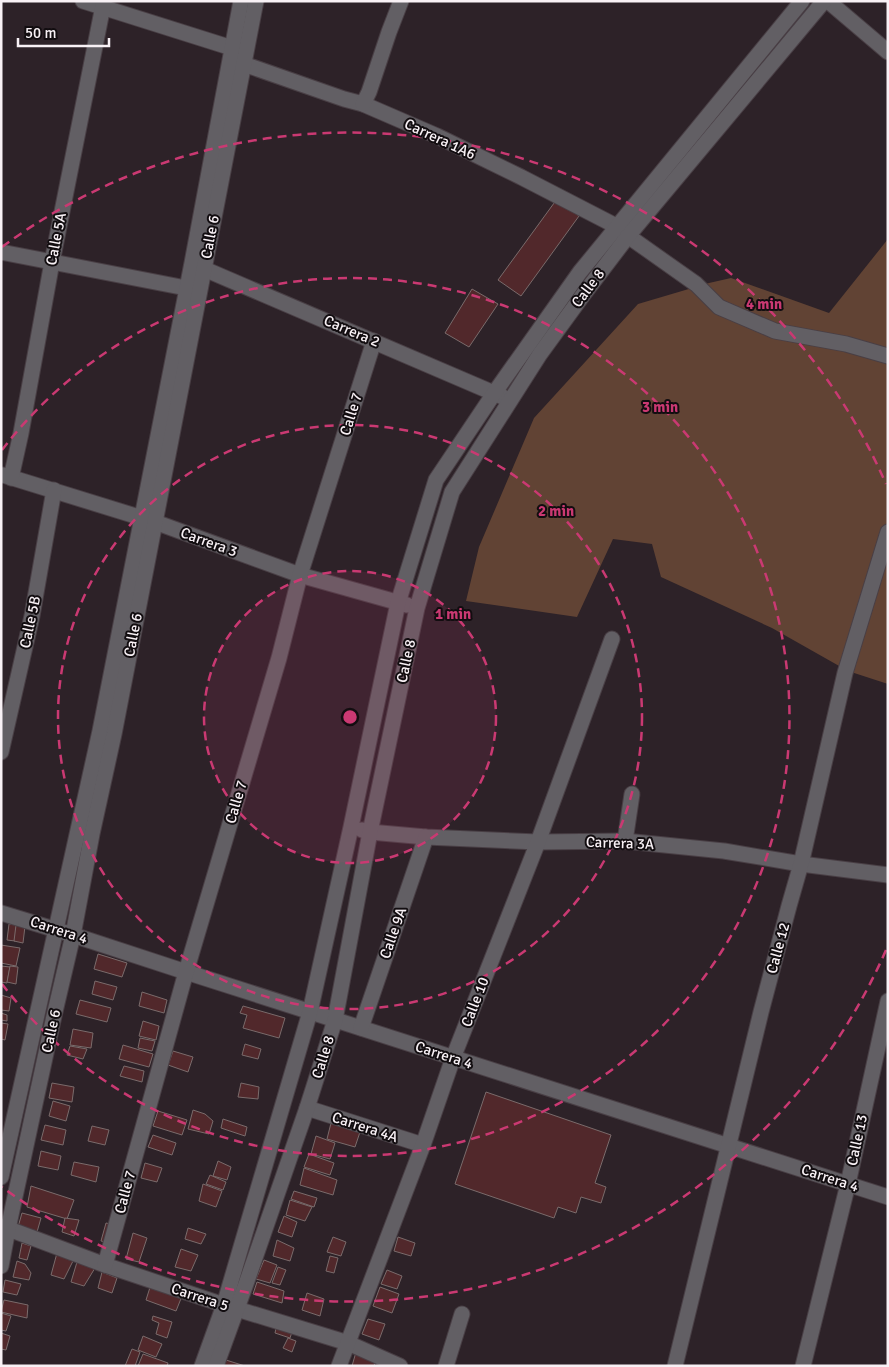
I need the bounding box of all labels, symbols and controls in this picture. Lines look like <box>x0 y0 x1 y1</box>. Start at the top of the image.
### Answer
scale bar <box>18 15 109 47</box>
text: 50 m <box>25 24 56 42</box>
street label: Carrera 1A6 <box>402 115 478 163</box>
street label: Calle 5A <box>42 211 70 267</box>
street label: Calle 6 <box>197 214 223 260</box>
street label: Calle 8 <box>568 265 608 311</box>
text: 4 min <box>746 295 782 313</box>
street label: Carrera 2 <box>321 311 383 351</box>
street label: Calle 7 <box>336 390 366 438</box>
text: 3 min <box>642 398 678 416</box>
text: 2 min <box>538 502 574 520</box>
street label: Carrera 3 <box>178 523 240 561</box>
street label: Calle 5B <box>16 594 44 650</box>
text: 1 min <box>435 605 471 623</box>
street label: Calle 6 <box>120 612 146 658</box>
street label: Calle 8 <box>393 638 419 684</box>
centre of rings <box>341 708 359 726</box>
street label: Calle 7 <box>221 778 251 826</box>
street label: Carrera 3A <box>585 833 655 853</box>
street label: Calle 9A <box>376 905 410 961</box>
street label: Carrera 4 <box>28 912 90 948</box>
street label: Calle 12 <box>763 921 793 975</box>
street label: Calle 10 <box>457 974 493 1030</box>
street label: Calle 6 <box>38 1008 64 1054</box>
street label: Calle 8 <box>308 1033 338 1081</box>
street label: Carrera 4 <box>413 1037 475 1073</box>
street label: Carrera 4A <box>330 1108 400 1146</box>
street label: Calle 13 <box>843 1113 871 1167</box>
street label: Carrera 4 <box>799 1160 861 1196</box>
street label: Calle 7 <box>111 1168 139 1216</box>
street label: Carrera 5 <box>169 1279 231 1315</box>

